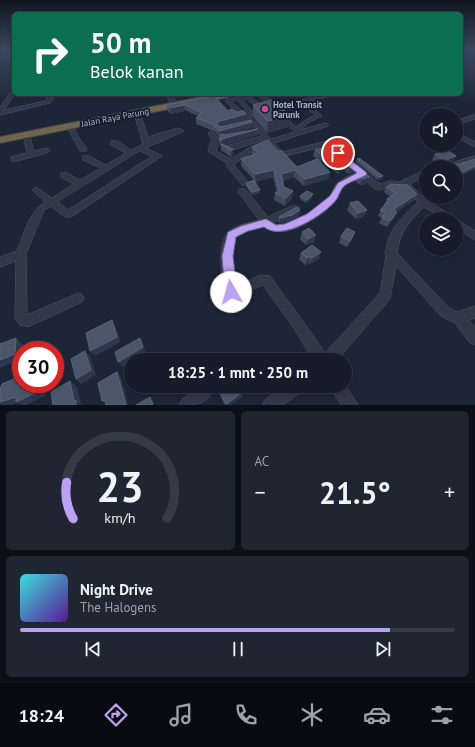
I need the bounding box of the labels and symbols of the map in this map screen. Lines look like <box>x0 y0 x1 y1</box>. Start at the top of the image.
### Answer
place label: Hotel Transit Parunk <box>273 99 323 120</box>
marker: Hotel Transit Parunk <box>260 104 270 114</box>
street label: Jalan Raya Parung <box>79 105 150 129</box>
pin <box>321 136 355 170</box>
position arrow <box>210 271 252 313</box>
speed limit sign: 30 <box>12 341 64 393</box>

